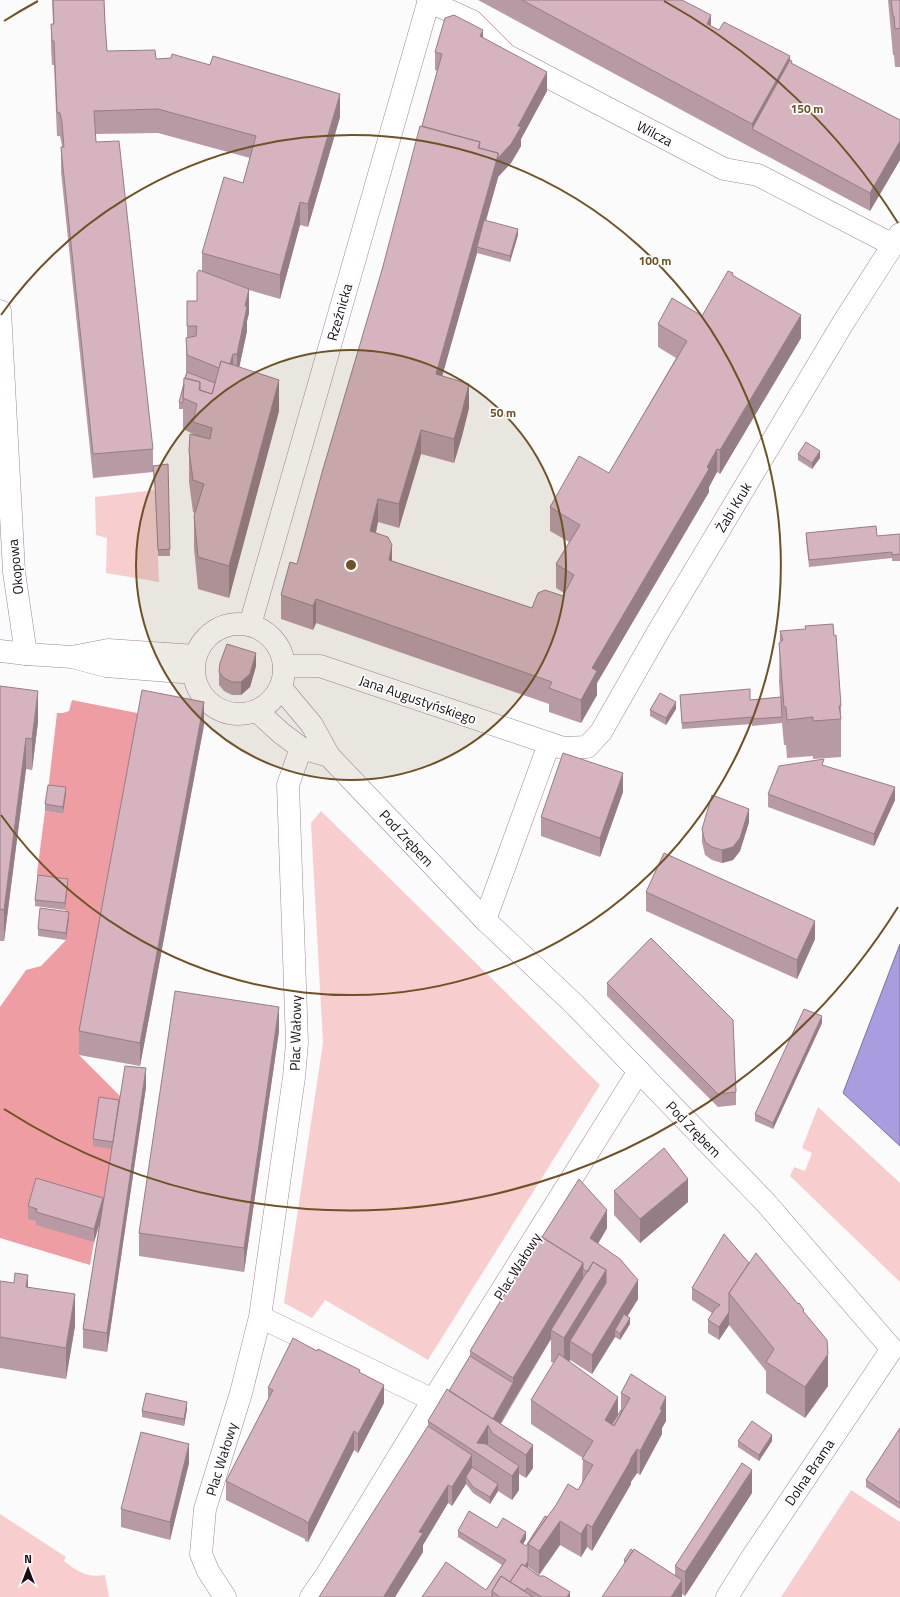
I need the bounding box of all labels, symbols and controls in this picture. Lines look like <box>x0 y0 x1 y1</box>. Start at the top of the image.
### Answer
text: 150 m <box>791 99 823 118</box>
street label: Wilcza <box>633 115 677 151</box>
text: 100 m <box>639 251 671 270</box>
street label: Rzeźnicka <box>321 281 357 343</box>
text: 50 m <box>490 403 516 422</box>
street label: Żabi Kruk <box>710 478 756 536</box>
street label: Okopowa <box>2 538 28 596</box>
centre of rings <box>344 558 358 572</box>
street label: Jana Augustyńskiego <box>357 669 479 729</box>
street label: Pod Zrębem <box>375 805 439 871</box>
street label: Plac Wałowy <box>284 995 306 1071</box>
street label: Pod Zrębem <box>662 1096 726 1162</box>
street label: Plac Wałowy <box>488 1228 546 1304</box>
street label: Plac Wałowy <box>200 1419 242 1498</box>
street label: Dolna Brama <box>779 1434 839 1510</box>
north arrow <box>8 1549 48 1589</box>
text: N <box>24 1551 32 1567</box>

